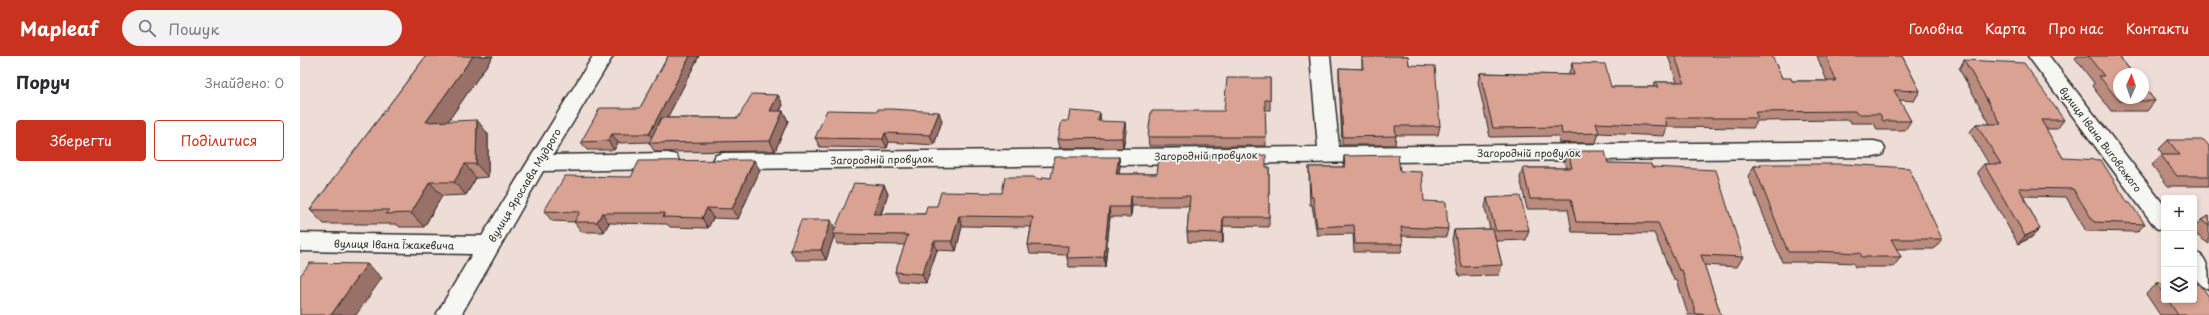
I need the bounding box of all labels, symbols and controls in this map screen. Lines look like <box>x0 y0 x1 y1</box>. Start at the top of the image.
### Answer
search box <box>122 10 402 46</box>
text: Mapleaf <box>20 14 98 42</box>
icon: search <box>136 17 158 39</box>
text: Пошук <box>168 17 219 40</box>
text: Головна <box>1909 18 1963 39</box>
text: Карта <box>1985 18 2026 39</box>
text: Про нас <box>2048 18 2104 39</box>
text: Контакти <box>2126 18 2189 39</box>
north arrow <box>2113 68 2149 104</box>
text: Поруч <box>16 69 70 95</box>
text: Знайдено: 0 <box>205 73 284 92</box>
street label: вулиця Івана Виговського <box>2056 83 2146 195</box>
button: Зберегти <box>16 120 146 161</box>
button: Поділитися <box>154 120 284 161</box>
street label: вулиця Ярослава Мудрого <box>484 125 565 245</box>
street label: Загородній провулок <box>1477 145 1581 161</box>
street label: Загородній провулок <box>1154 147 1258 164</box>
street label: Загородній провулок <box>830 151 934 168</box>
map controls <box>2161 195 2197 303</box>
button: + <box>2161 195 2197 231</box>
button: − <box>2161 231 2197 267</box>
street label: вулиця Івана Їжакевича <box>334 235 455 253</box>
button: layers <box>2161 267 2197 303</box>

